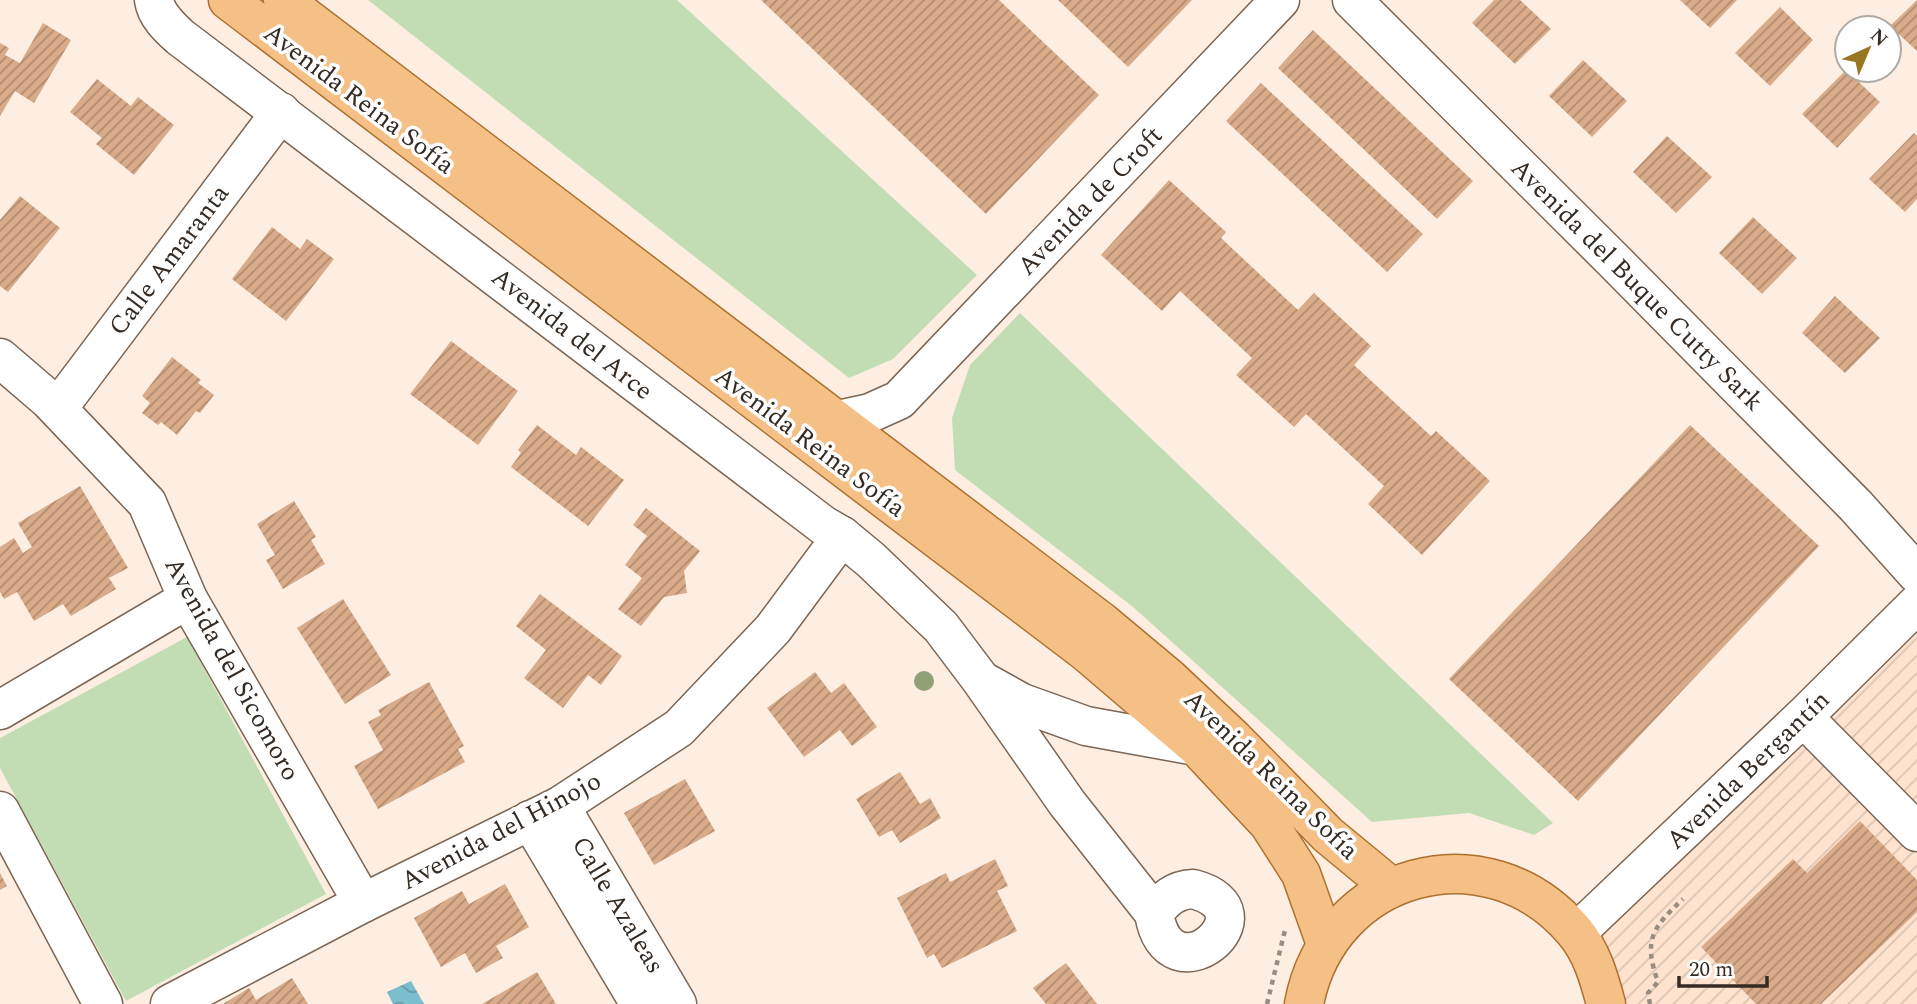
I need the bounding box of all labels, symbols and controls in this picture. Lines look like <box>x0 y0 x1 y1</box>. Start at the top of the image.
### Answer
street label: Avenida Reina Sofía <box>255 14 463 185</box>
north arrow <box>1833 14 1903 84</box>
text: N <box>1863 22 1894 54</box>
street label: Avenida de Croft <box>1008 117 1172 285</box>
street label: Avenida del Buque Cutty Sark <box>1501 149 1773 421</box>
street label: Calle Amaranta <box>99 176 239 344</box>
street label: Avenida del Arce <box>482 258 662 410</box>
street label: Avenida Reina Sofía <box>706 357 914 528</box>
street label: Avenida del Sicomoro <box>154 550 310 788</box>
street label: Avenida Reina Sofía <box>1174 680 1368 870</box>
street label: Avenida Bergantín <box>1657 681 1839 859</box>
street label: Avenida del Hinojo <box>393 761 609 901</box>
street label: Calle Azaleas <box>561 829 675 981</box>
scale bar <box>1679 944 1766 988</box>
text: 20 m <box>1689 954 1733 986</box>

